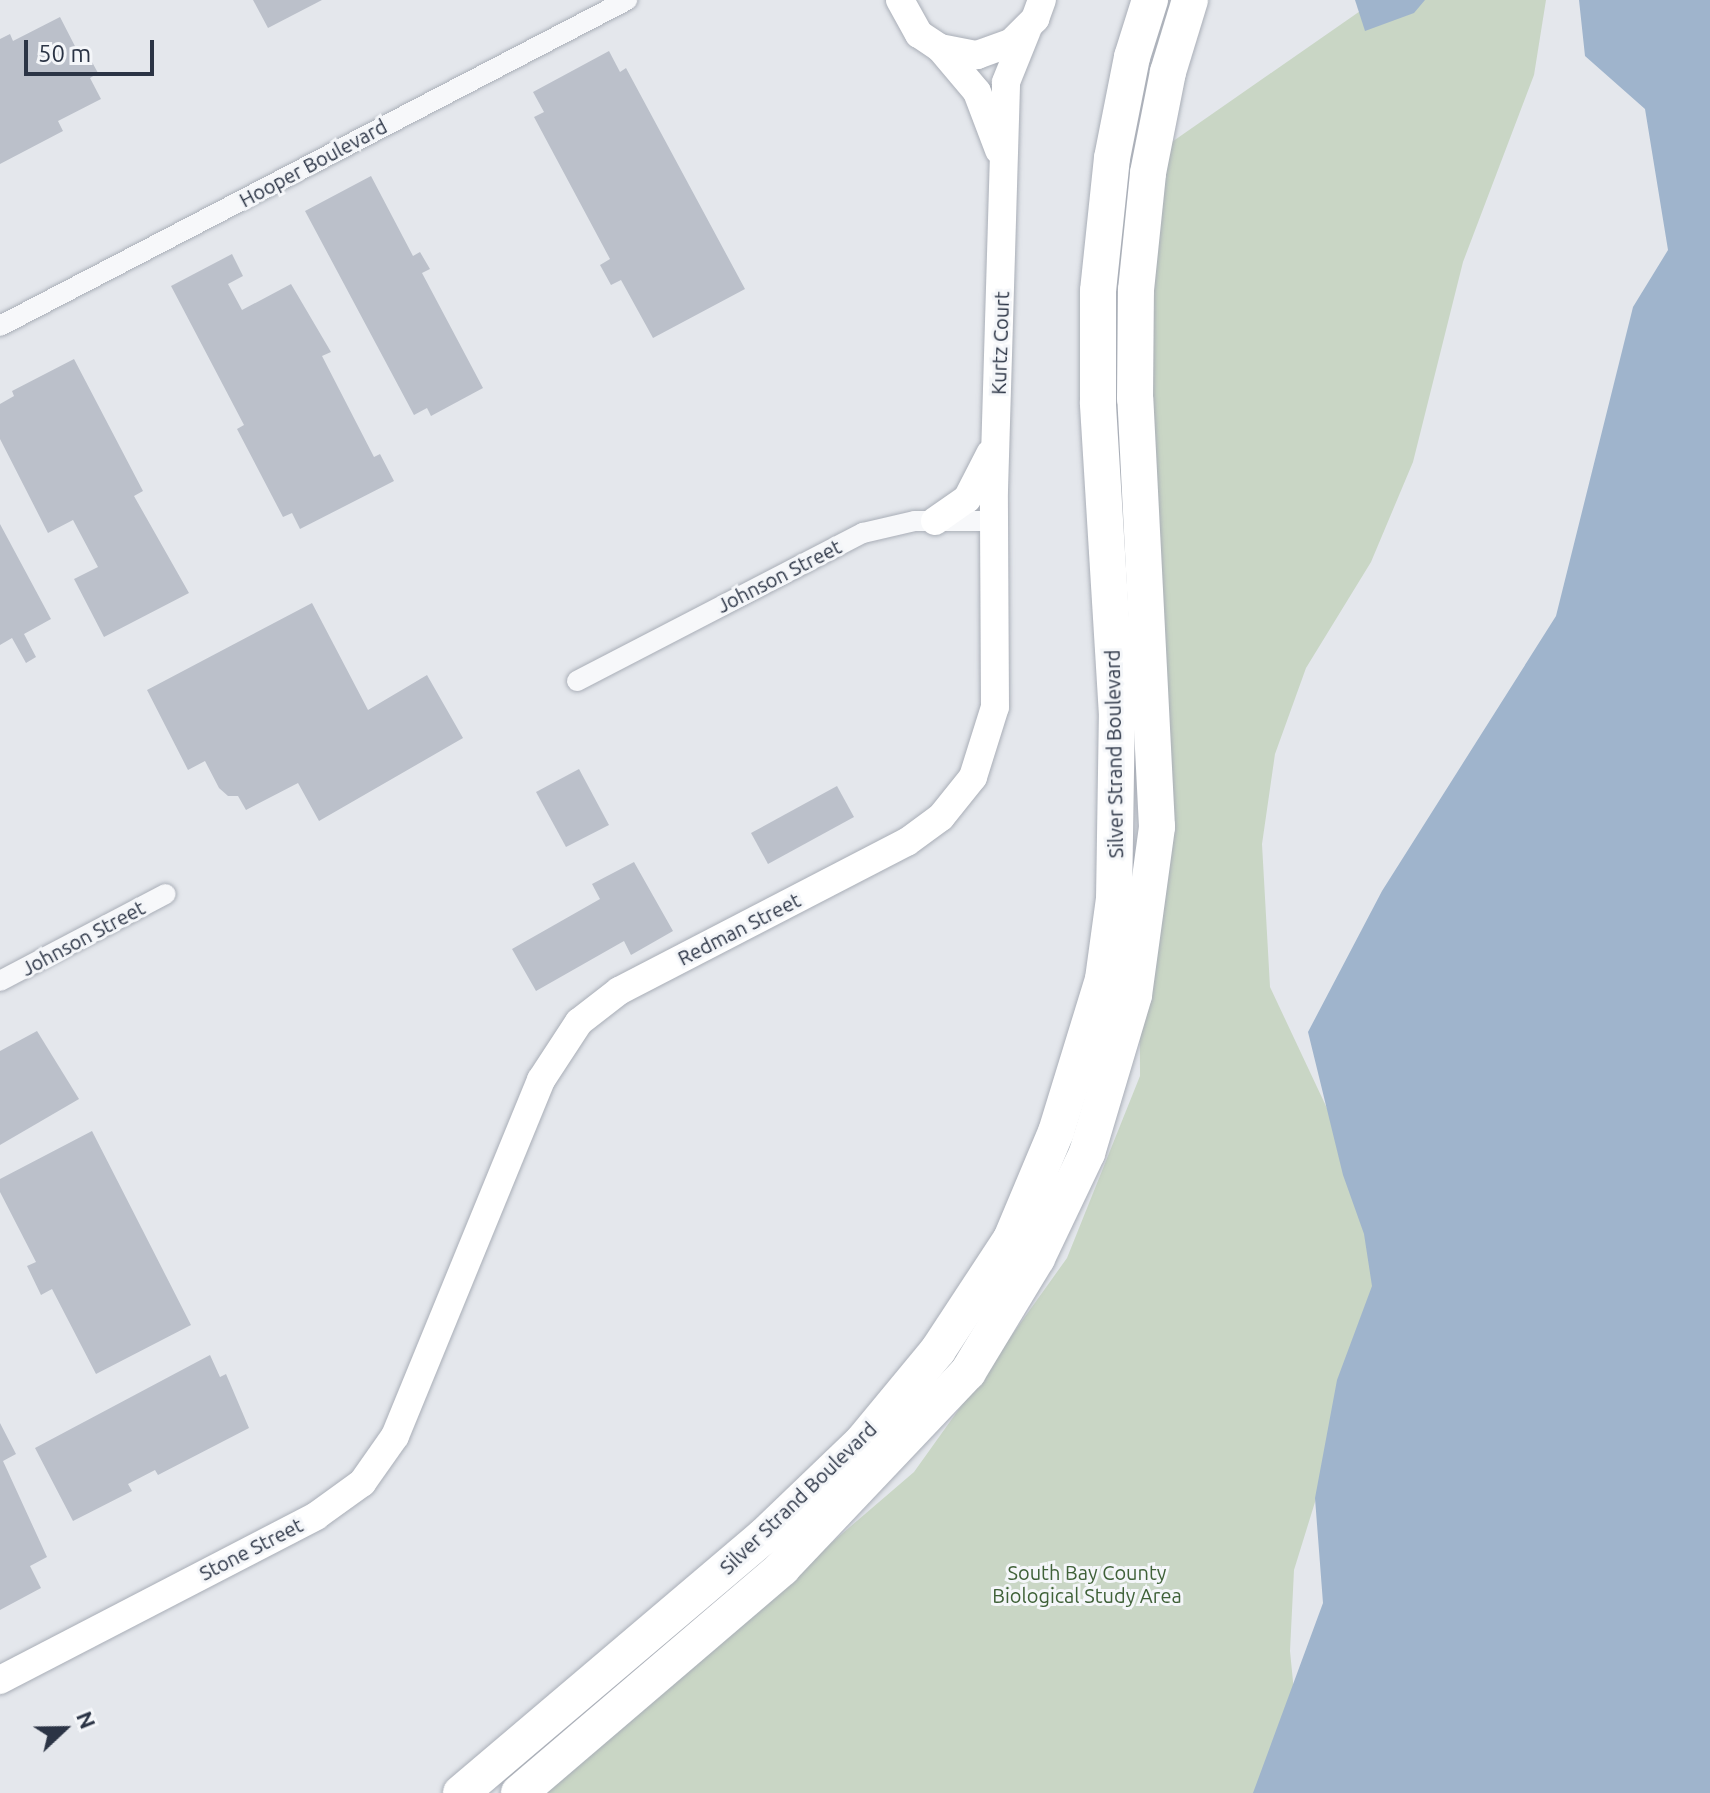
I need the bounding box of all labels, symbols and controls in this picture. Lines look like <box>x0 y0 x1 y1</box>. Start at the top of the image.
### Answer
scale bar <box>28 24 158 74</box>
text: 50 m <box>38 40 91 67</box>
street label: Hooper Boulevard <box>235 114 391 212</box>
street label: Kurtz Court <box>986 291 1014 395</box>
street label: Johnson Street <box>713 534 845 618</box>
street label: Silver Strand Boulevard <box>1100 649 1128 859</box>
street label: Redman Street <box>674 888 804 970</box>
street label: Johnson Street <box>17 895 149 981</box>
street label: Silver Strand Boulevard <box>715 1417 881 1579</box>
street label: Stone Street <box>195 1513 307 1585</box>
park label: South Bay County Biological Study Area <box>992 1561 1182 1608</box>
north arrow <box>24 1689 104 1769</box>
text: N <box>72 1708 101 1732</box>

